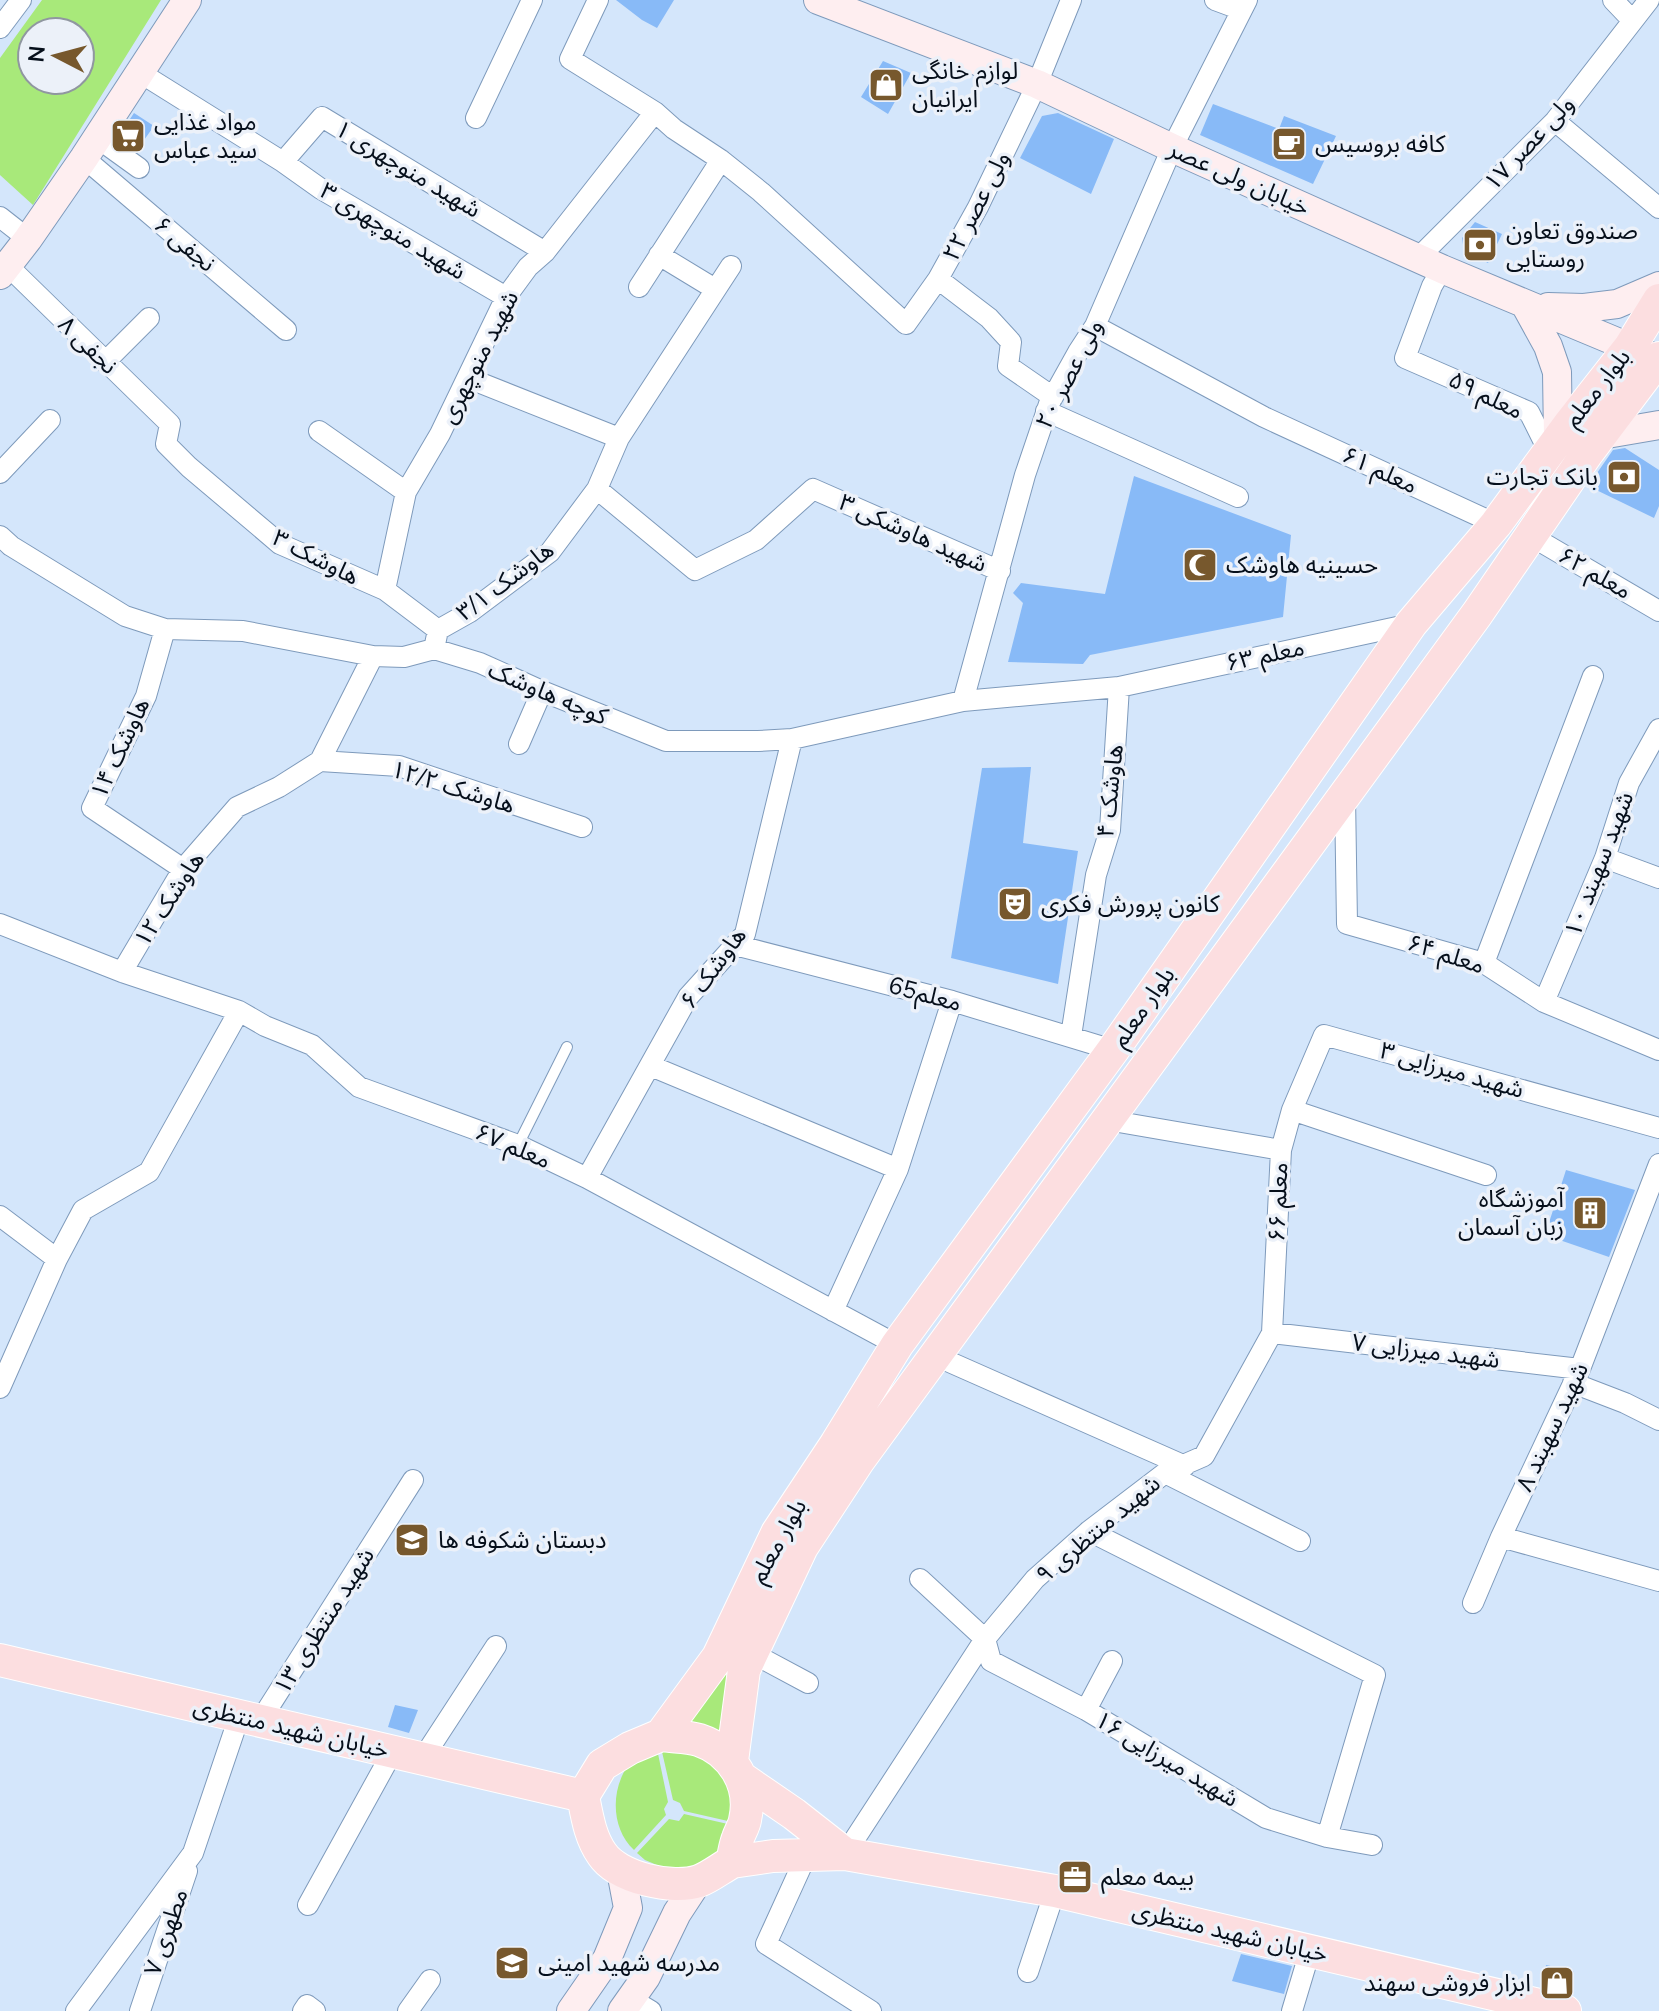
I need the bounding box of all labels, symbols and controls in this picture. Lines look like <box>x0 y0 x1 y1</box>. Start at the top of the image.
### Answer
north arrow <box>16 16 96 96</box>
text: N <box>21 44 53 64</box>
place label: لوازم خانگی ایرانیان <box>912 55 1018 115</box>
shop icon: لوازم خانگی ایرانیان <box>867 66 905 104</box>
street label: ولی عصر ۱۷ <box>1477 89 1581 197</box>
place label: مواد غذایی سید عباس <box>154 106 257 166</box>
street label: شهید منوچهری ۱ <box>329 113 487 225</box>
supermarket icon: مواد غذایی سید عباس <box>109 117 147 155</box>
cafe icon: کافه بروسیس <box>1270 125 1308 163</box>
place label: کافه بروسیس <box>1315 128 1446 160</box>
street label: خیابان ولی عصر <box>1162 132 1315 223</box>
street label: ولی عصر ۲۲ <box>935 146 1017 266</box>
street label: شهید منوچهری ۳ <box>314 175 472 287</box>
street label: نجفی ۶ <box>147 209 223 279</box>
place label: صندوق تعاون روستایی <box>1506 215 1638 275</box>
bank icon: صندوق تعاون روستایی <box>1461 226 1499 264</box>
street label: شهید منوچهری <box>432 285 526 429</box>
street label: نجفی ۸ <box>51 309 125 381</box>
street label: ولی عصر ۲۰ <box>1028 314 1110 434</box>
street label: بلوار معلم <box>1556 342 1639 435</box>
street label: معلم ۵۹ <box>1443 363 1529 428</box>
street label: معلم ۶۱ <box>1337 439 1423 502</box>
bank icon: بانک تجارت <box>1605 458 1643 496</box>
place label: بانک تجارت <box>1486 461 1598 493</box>
street label: شهید هاوشکی ۳ <box>834 486 992 580</box>
street label: هاوشک ۳ <box>267 521 365 593</box>
street label: هاوشک ۳/۱ <box>450 534 560 628</box>
street label: معلم ۶۲ <box>1552 539 1637 608</box>
mosque icon: حسینیه هاوشک <box>1181 546 1219 584</box>
place label: حسینیه هاوشک <box>1226 549 1378 581</box>
street label: معلم ۶۳ <box>1223 631 1307 680</box>
street label: کوچه هاوشک <box>483 653 614 733</box>
street label: هاوشک ۱۴ <box>83 693 157 803</box>
street label: هاوشک ۴ <box>1089 743 1131 839</box>
street label: هاوشک ۱۲/۲ <box>387 753 519 821</box>
street label: شهید سهبند ۱۰ <box>1557 787 1641 941</box>
street label: هاوشک ۱۲ <box>126 845 212 953</box>
theatre icon: کانون پرورش فکری <box>996 885 1034 923</box>
place label: کانون پرورش فکری <box>1041 888 1221 920</box>
street label: هاوشک ۶ <box>673 921 753 1015</box>
street label: معلم ۶۴ <box>1403 927 1489 982</box>
street label: بلوار معلم <box>1104 960 1183 1054</box>
street label: معلم65 <box>885 969 965 1020</box>
street label: شهید میرزایی ۳ <box>1376 1034 1528 1106</box>
street label: معلم ۶۷ <box>470 1116 556 1177</box>
street label: معلم ۶۶ <box>1261 1162 1296 1242</box>
place label: آموزشگاه زبان آسمان <box>1458 1183 1565 1243</box>
building icon: آموزشگاه زبان آسمان <box>1571 1194 1609 1232</box>
street label: شهید میرزایی ۷ <box>1350 1326 1502 1376</box>
street label: شهید سهبند ۸ <box>1508 1357 1596 1497</box>
street label: شهید منتظری ۹ <box>1029 1467 1167 1591</box>
street label: بلوار معلم <box>742 1493 815 1589</box>
school or university icon: دبستان شکوفه ها <box>393 1521 431 1559</box>
place label: دبستان شکوفه ها <box>438 1524 607 1556</box>
street label: شهید منتظری ۱۳ <box>266 1542 382 1700</box>
street label: خیابان شهید منتظری <box>190 1690 392 1766</box>
street label: شهید میرزایی ۱۶ <box>1089 1703 1245 1815</box>
office icon: بیمه معلم <box>1056 1858 1094 1896</box>
place label: بیمه معلم <box>1101 1861 1194 1894</box>
street label: مطهری ۷ <box>136 1884 196 1980</box>
street label: خیابان شهید منتظری <box>1129 1894 1331 1970</box>
school or university icon: مدرسه شهید امینی <box>493 1944 531 1982</box>
place label: مدرسه شهید امینی <box>538 1947 720 1979</box>
shop icon: ابزار فروشی سهند <box>1538 1964 1576 2002</box>
place label: ابزار فروشی سهند <box>1364 1967 1531 1999</box>

